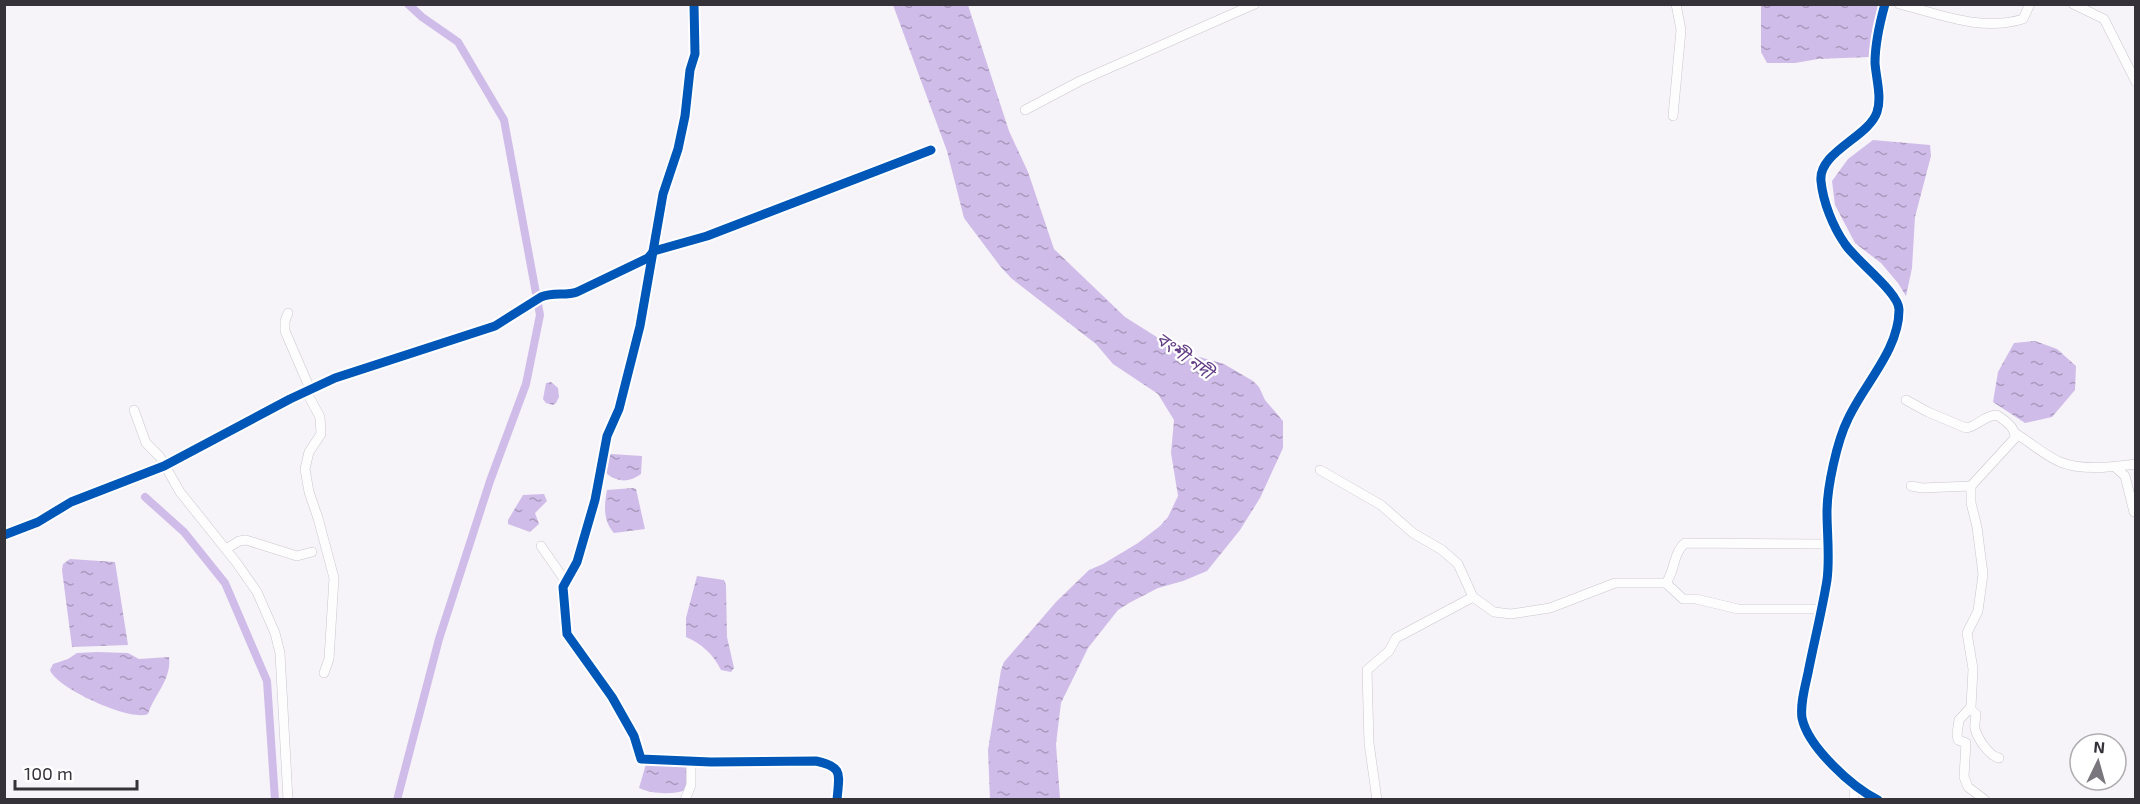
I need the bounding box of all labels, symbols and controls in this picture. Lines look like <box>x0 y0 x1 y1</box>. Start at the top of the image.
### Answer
water label: বংশী নদী <box>1152 327 1220 385</box>
north arrow <box>2068 732 2128 792</box>
text: N <box>2093 737 2106 757</box>
scale bar <box>15 753 136 791</box>
text: 100 m <box>24 762 73 784</box>

